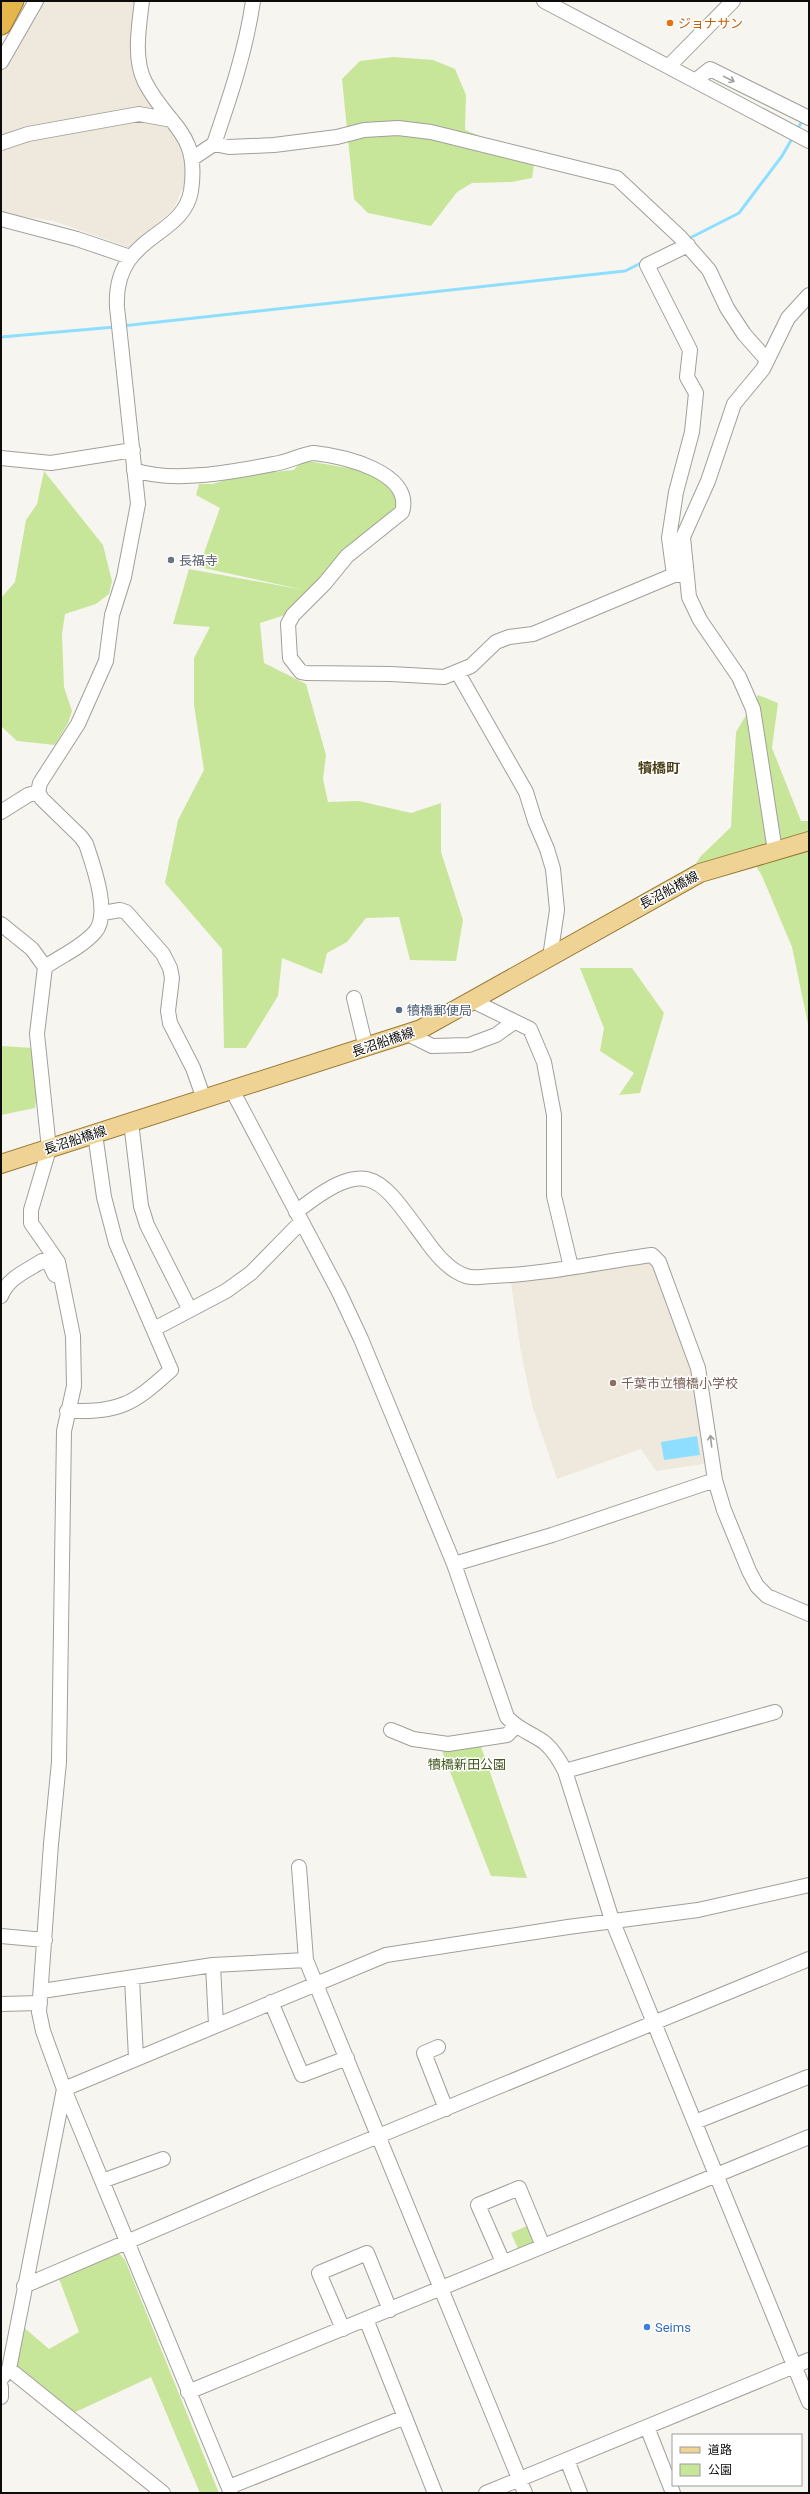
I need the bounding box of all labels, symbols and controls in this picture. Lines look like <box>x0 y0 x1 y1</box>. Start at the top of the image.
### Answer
place label: ジョナサン <box>678 16 743 31</box>
marker: ジョナサン <box>665 18 675 28</box>
one-way arrow <box>723 75 735 83</box>
place label: 長福寺 <box>179 553 218 568</box>
marker: 長福寺 <box>166 555 176 565</box>
district label: 犢橋町 <box>638 760 680 776</box>
street label: 長沼船橋線 <box>637 868 701 912</box>
place label: 犢橋郵便局 <box>407 1003 472 1018</box>
marker: 犢橋郵便局 <box>394 1005 404 1015</box>
street label: 長沼船橋線 <box>350 1024 416 1060</box>
street label: 長沼船橋線 <box>42 1123 108 1157</box>
place label: 千葉市立犢橋小学校 <box>621 1376 738 1391</box>
marker: 千葉市立犢橋小学校 <box>608 1378 618 1388</box>
one-way arrow <box>707 1435 714 1448</box>
park label: 犢橋新田公園 <box>428 1757 506 1772</box>
place label: Seims <box>655 2320 691 2335</box>
marker: Seims <box>642 2322 652 2332</box>
legend <box>672 2434 802 2486</box>
text: 道路 <box>708 2443 732 2457</box>
text: 公園 <box>708 2463 732 2477</box>

